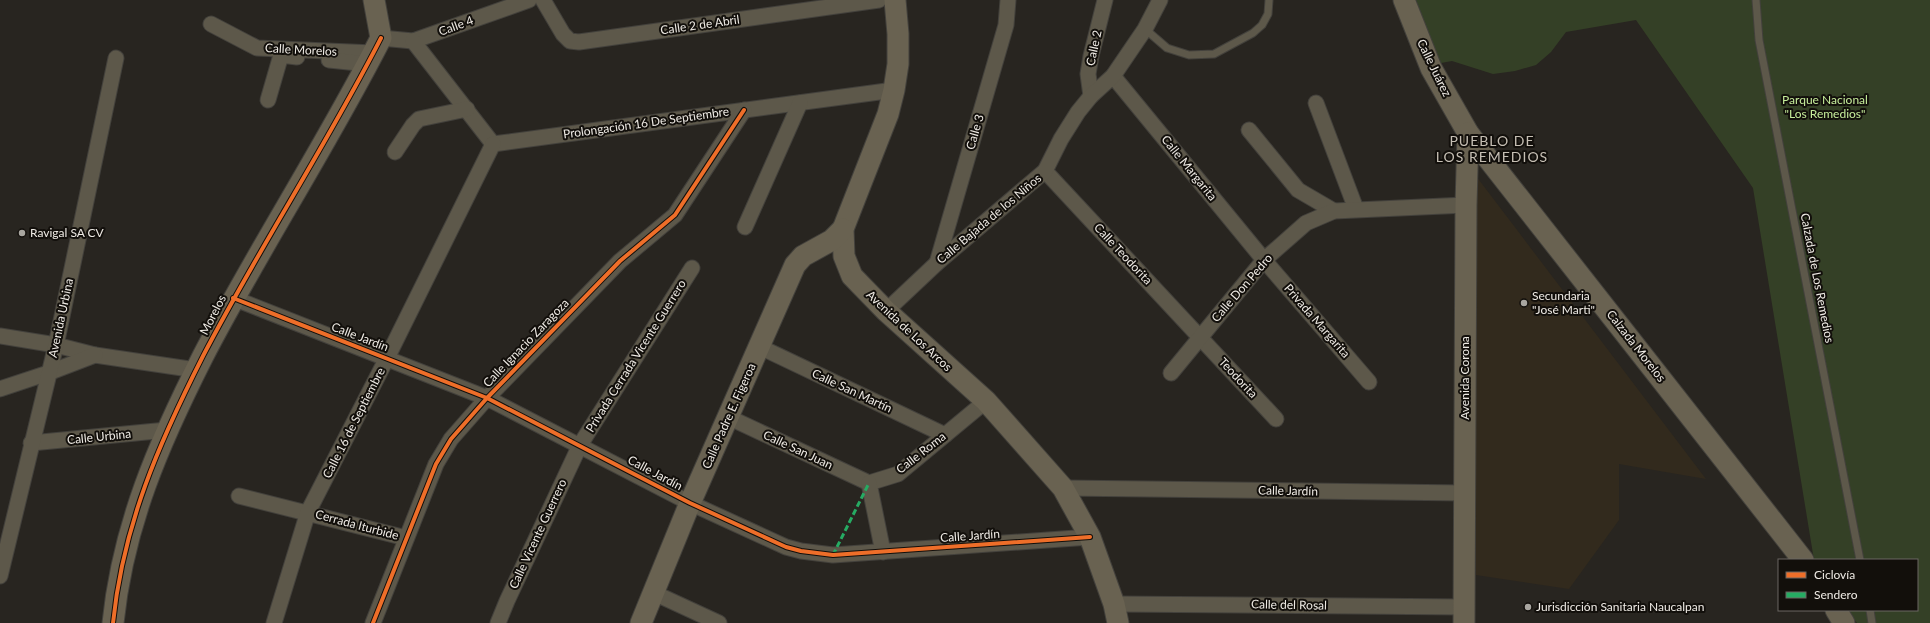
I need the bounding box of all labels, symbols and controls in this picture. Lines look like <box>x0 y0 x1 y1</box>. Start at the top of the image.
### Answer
street label: Calle 4 <box>436 12 475 39</box>
street label: Calle 2 de Abril <box>659 12 740 37</box>
street label: Calle 2 <box>1082 29 1105 67</box>
street label: Calle Juárez <box>1414 37 1455 100</box>
street label: Calle Morelos <box>265 40 337 59</box>
park label: Parque Nacional "Los Remedios" <box>1782 92 1868 121</box>
street label: Prolongación 16 De Septiembre <box>562 103 730 142</box>
street label: Calle 3 <box>962 112 987 151</box>
street label: Calle Margarita <box>1158 132 1220 203</box>
district label: PUEBLO DE LOS REMEDIOS <box>1436 132 1548 165</box>
street label: Calle Bajada de los Niños <box>933 170 1044 267</box>
street label: Calzada de Los Remedios <box>1798 212 1837 344</box>
street label: Calle Teodorita <box>1091 220 1156 288</box>
place label: Ravigal SA CV <box>30 225 105 240</box>
marker: Ravigal SA CV <box>17 228 27 238</box>
street label: Calle Don Pedro <box>1208 250 1275 325</box>
street label: Avenida Urbina <box>45 277 76 359</box>
street label: Privada Cerrada Vicente Guerrero <box>582 277 689 435</box>
street label: Privada Margarita <box>1281 281 1354 361</box>
street label: Avenida de Los Arcos <box>863 287 955 374</box>
place label: Secundaria "José Marti" <box>1532 288 1595 317</box>
street label: Morelos <box>196 292 229 337</box>
street label: Calle Ignacio Zaragoza <box>480 295 572 390</box>
marker: Secundaria "José Marti" <box>1519 298 1529 308</box>
street label: Calzada Morelos <box>1604 307 1669 385</box>
street label: Calle Jardín <box>330 319 391 354</box>
street label: Avenida Corona <box>1457 336 1472 420</box>
street label: Teodorita <box>1216 354 1261 401</box>
street label: Calle Padre E. Figeroa <box>698 361 759 471</box>
street label: Calle 16 de Septiembre <box>319 365 388 481</box>
street label: Calle San Martín <box>810 365 895 416</box>
street label: Calle Urbina <box>66 426 132 447</box>
street label: Calle San Juan <box>761 427 835 472</box>
street label: Calle Roma <box>893 429 949 477</box>
street label: Calle Jardín <box>625 452 685 493</box>
street label: Calle Vicente Guerrero <box>506 476 570 591</box>
street label: Calle Jardín <box>1258 482 1318 499</box>
street label: Cerrada Iturbide <box>314 506 401 543</box>
street label: Calle Jardín <box>940 526 1000 545</box>
legend <box>1778 559 1918 611</box>
text: Ciclovía <box>1814 567 1855 582</box>
text: Sendero <box>1814 587 1858 602</box>
street label: Calle del Rosal <box>1251 596 1327 613</box>
place label: Jurisdicción Sanitaria Naucalpan <box>1536 599 1705 614</box>
marker: Jurisdicción Sanitaria Naucalpan <box>1523 602 1533 612</box>

